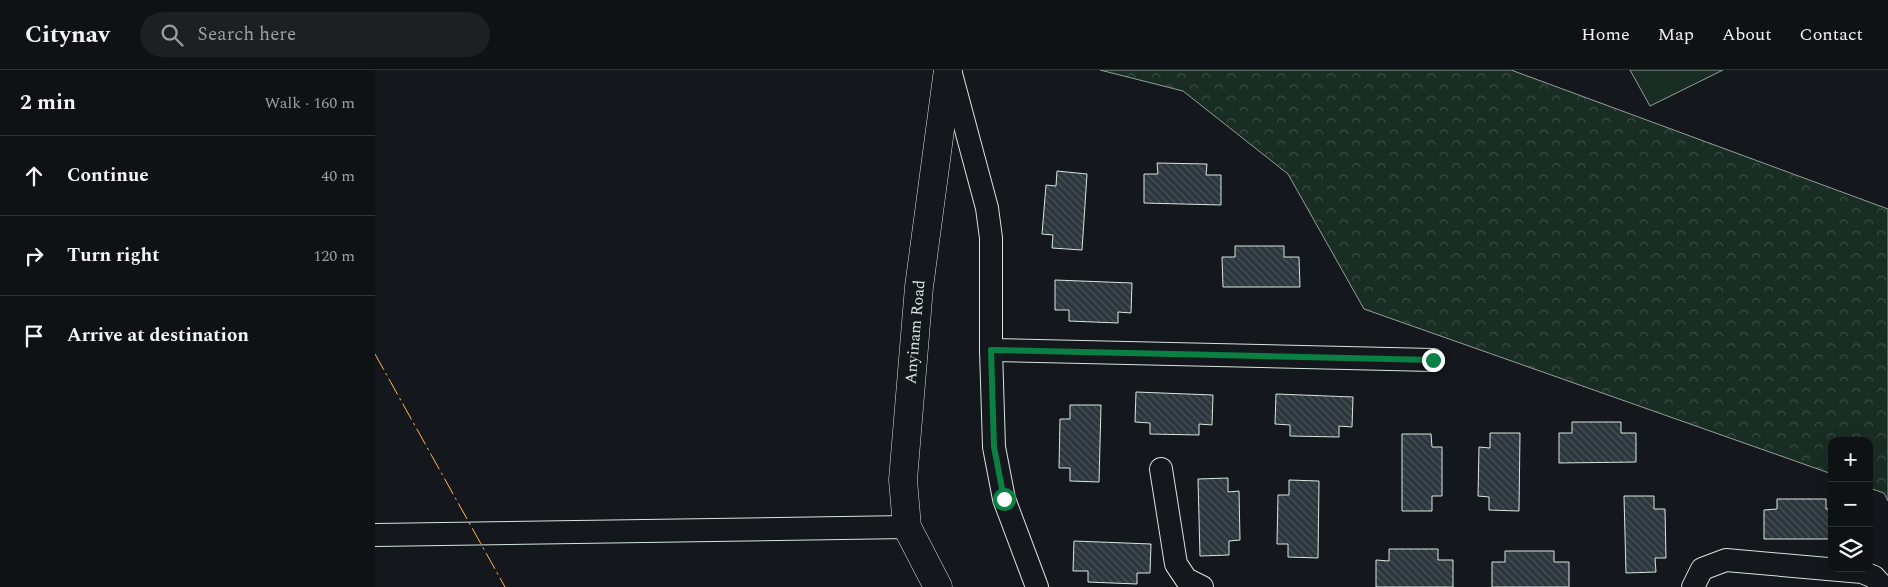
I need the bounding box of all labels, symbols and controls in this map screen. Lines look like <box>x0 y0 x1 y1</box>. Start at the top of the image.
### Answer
search box <box>140 12 490 57</box>
text: Citynav <box>25 17 110 53</box>
text: Search here <box>198 20 296 49</box>
icon: search <box>158 21 186 49</box>
text: Home <box>1581 21 1630 48</box>
text: Map <box>1658 21 1694 48</box>
text: About <box>1722 21 1772 48</box>
text: Contact <box>1800 21 1863 48</box>
text: 2 min <box>20 87 76 119</box>
text: Walk · 160 m <box>264 91 355 115</box>
text: Continue <box>67 161 149 190</box>
icon: ahead <box>20 162 48 190</box>
text: 40 m <box>321 164 355 188</box>
text: Turn right <box>67 241 160 270</box>
icon: right <box>20 242 48 270</box>
text: 120 m <box>313 244 355 268</box>
street label: Anyinam Road <box>898 279 932 385</box>
text: Arrive at destination <box>67 321 249 350</box>
icon: arrive <box>20 322 48 350</box>
route end <box>1422 349 1445 372</box>
map controls <box>1828 437 1873 572</box>
button: + <box>1828 437 1873 482</box>
button: − <box>1828 482 1873 527</box>
route start <box>993 488 1016 511</box>
button: layers <box>1828 527 1873 572</box>

